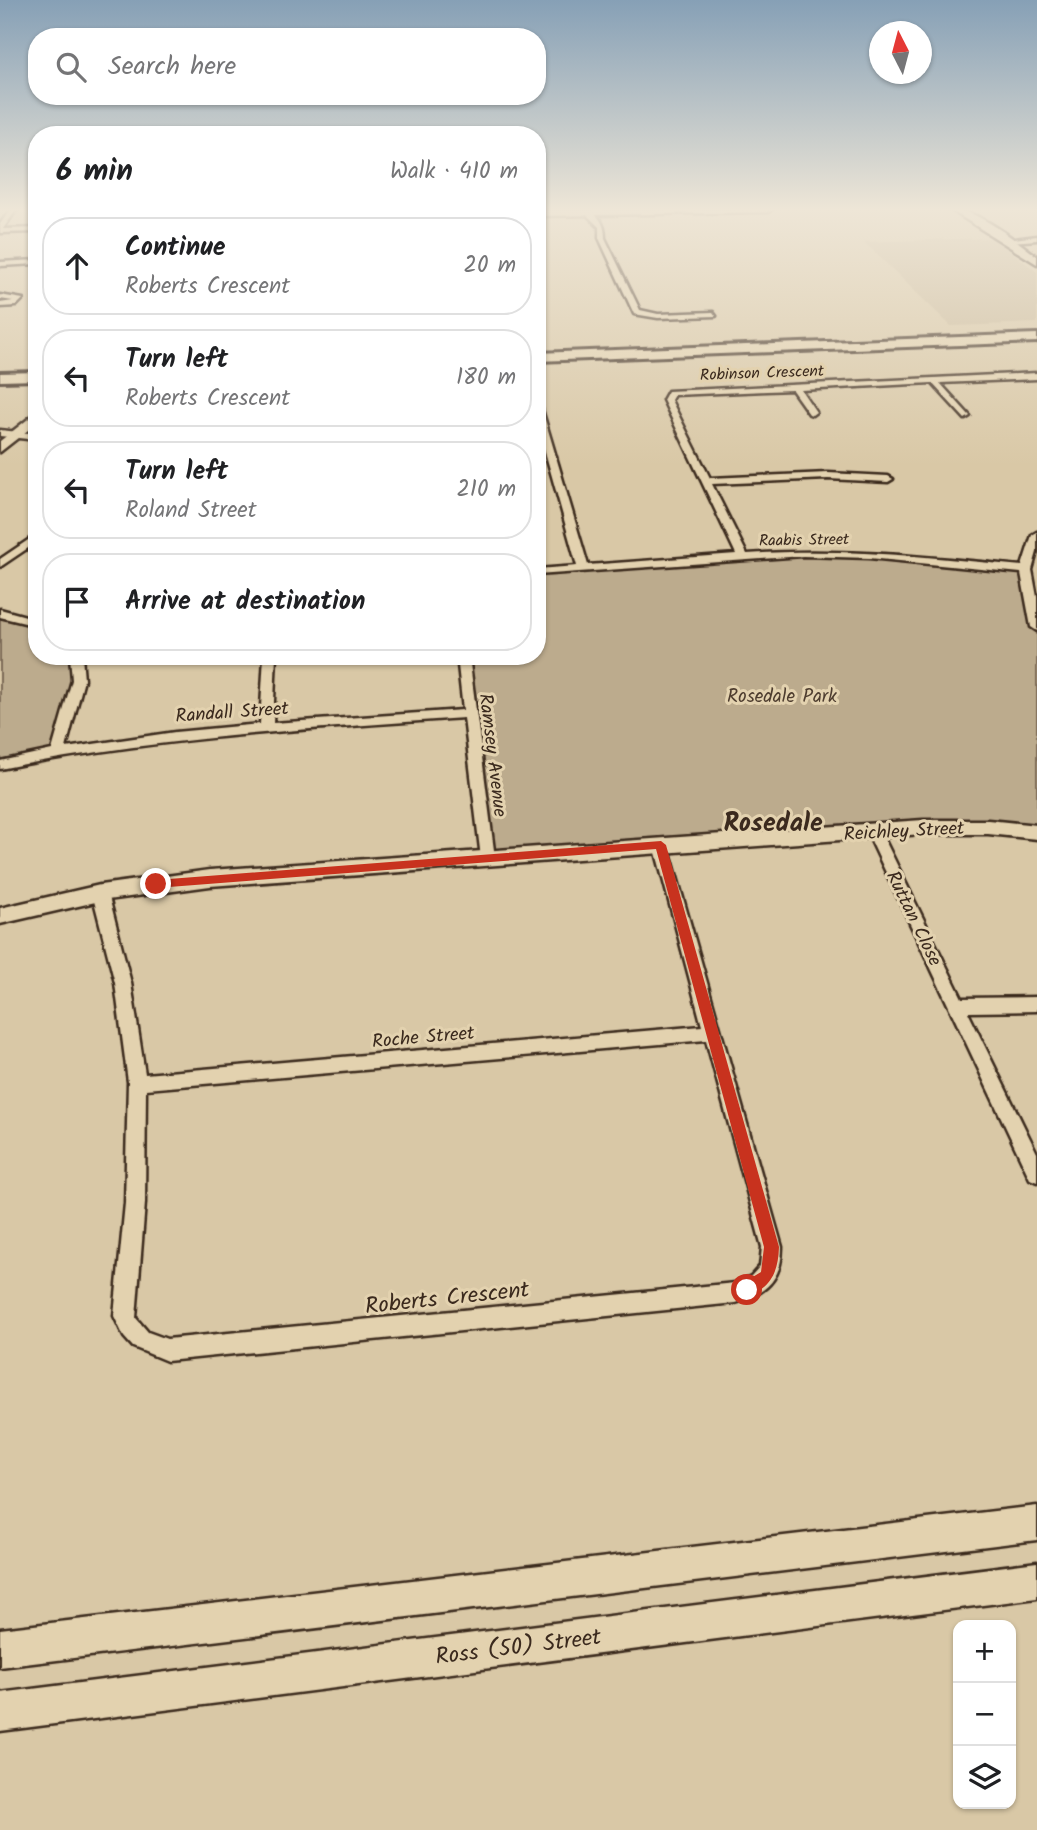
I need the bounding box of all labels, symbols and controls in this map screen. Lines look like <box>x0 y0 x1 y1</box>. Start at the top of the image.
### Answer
north arrow <box>869 21 932 84</box>
search box <box>28 28 546 105</box>
text: Search here <box>108 46 236 88</box>
icon: search <box>52 48 90 86</box>
text: 6 min <box>56 148 133 196</box>
text: Walk · 410 m <box>390 154 518 190</box>
text: Continue <box>125 227 226 269</box>
icon: ahead <box>58 247 96 285</box>
text: 20 m <box>464 248 516 284</box>
text: Roberts Crescent <box>125 269 290 305</box>
text: Turn left <box>125 339 228 381</box>
icon: left <box>58 359 96 397</box>
street label: Robinson Crescent <box>700 359 825 388</box>
text: 180 m <box>456 360 516 396</box>
text: Roberts Crescent <box>125 381 290 417</box>
text: Turn left <box>125 451 228 493</box>
icon: left <box>58 471 96 509</box>
text: 210 m <box>456 472 516 508</box>
text: Roland Street <box>125 493 257 529</box>
street label: Raabis Street <box>759 527 850 554</box>
text: Arrive at destination <box>125 581 365 623</box>
icon: arrive <box>58 583 96 621</box>
park label: Rosedale Park <box>727 682 837 712</box>
street label: Ramsey Avenue <box>470 692 515 819</box>
street label: Randall Street <box>174 694 291 732</box>
district label: Rosedale <box>723 803 823 845</box>
street label: Reichley Street <box>843 814 966 850</box>
street label: Ruttan Close <box>877 866 949 972</box>
route end <box>140 868 171 899</box>
street label: Roche Street <box>371 1019 476 1057</box>
street label: Roberts Crescent <box>363 1272 532 1326</box>
route start <box>731 1274 762 1305</box>
street label: Ross (50) Street <box>433 1620 604 1676</box>
map controls <box>953 1620 1016 1809</box>
button: + <box>953 1620 1016 1683</box>
button: − <box>953 1683 1016 1746</box>
button: layers <box>953 1746 1016 1809</box>

